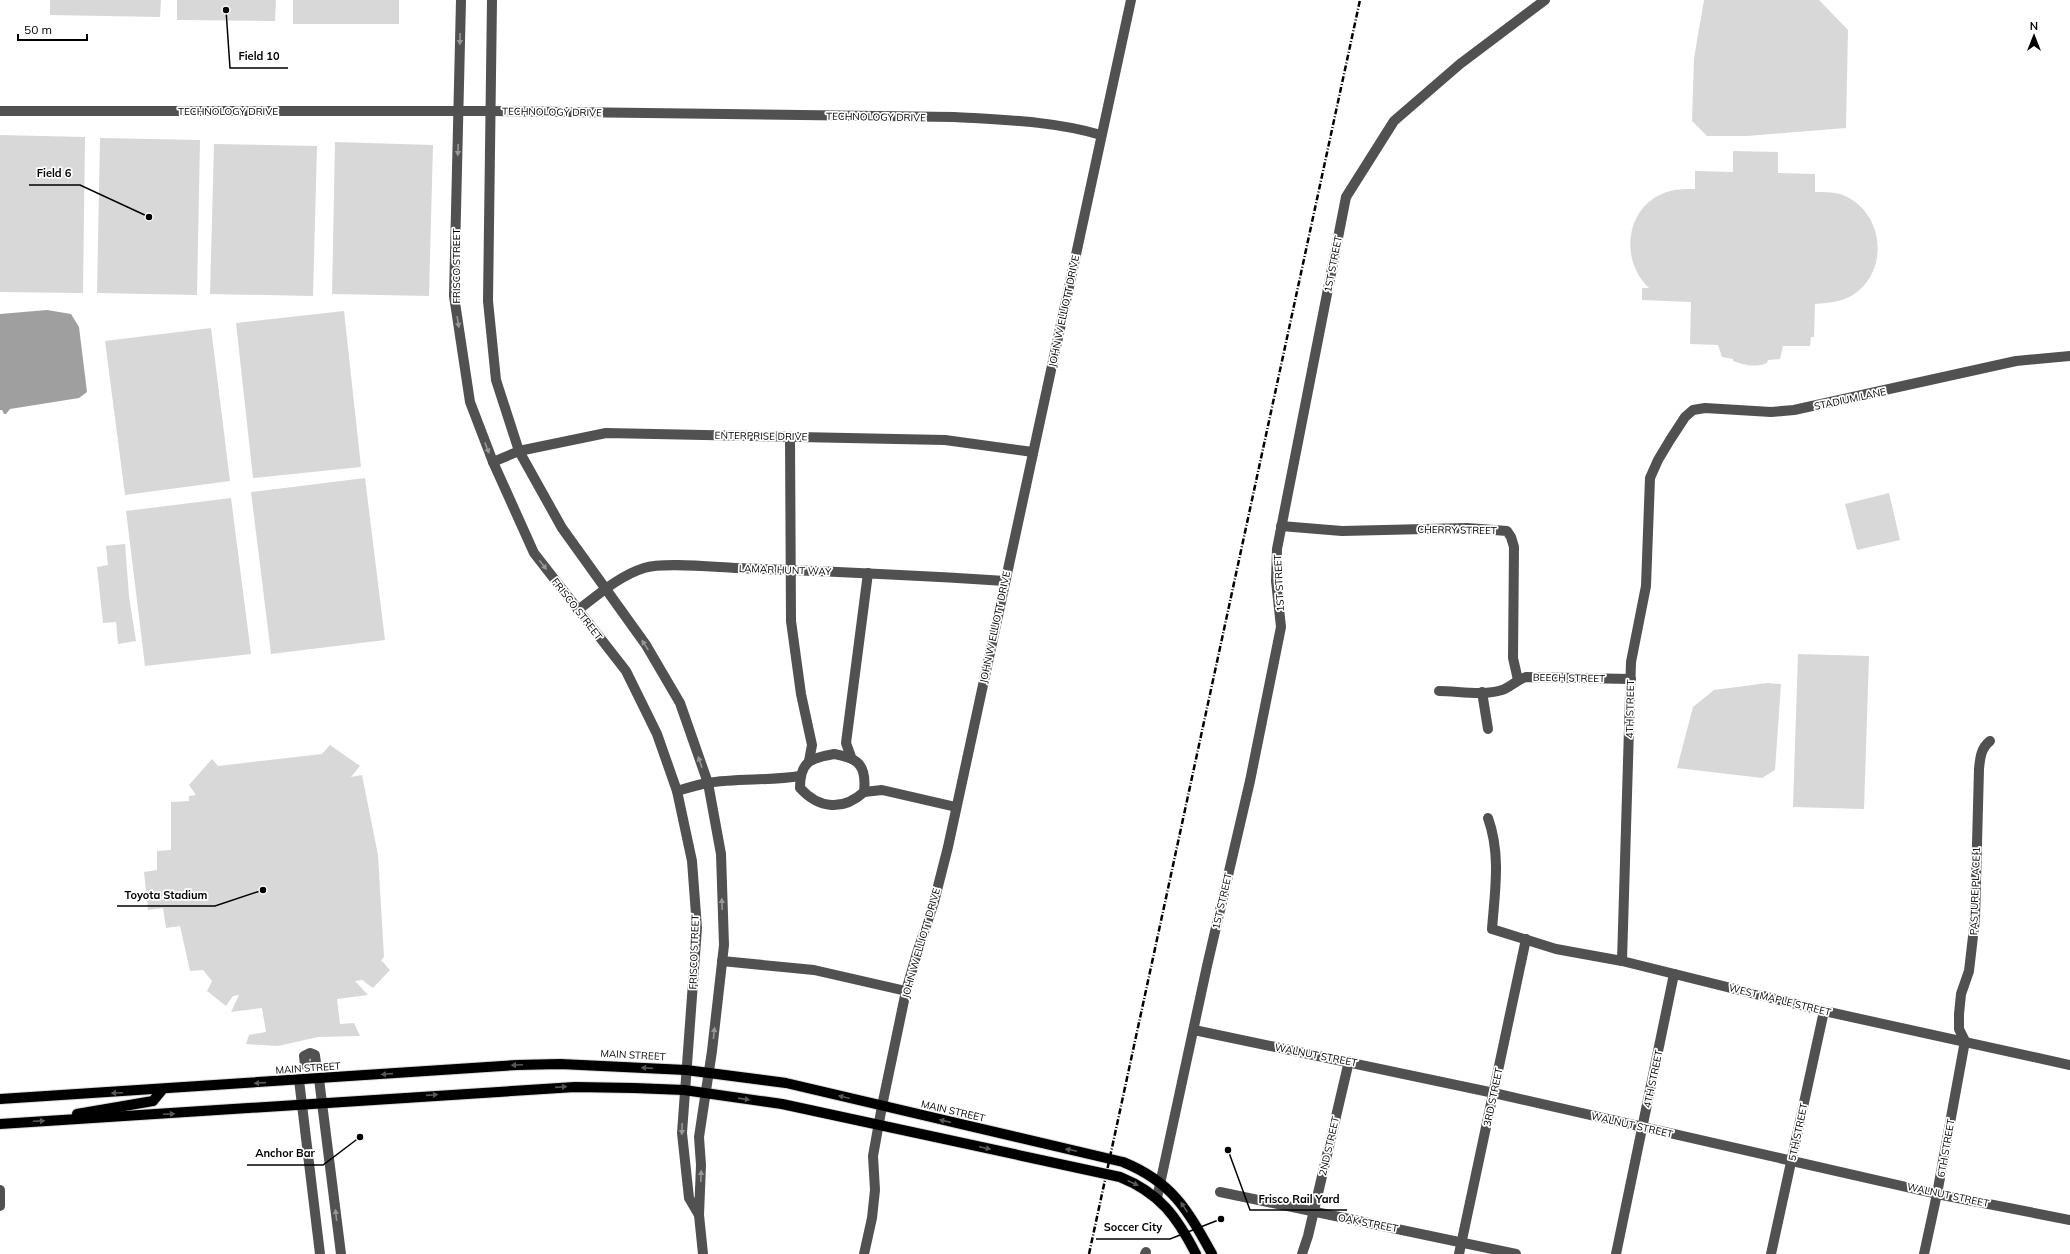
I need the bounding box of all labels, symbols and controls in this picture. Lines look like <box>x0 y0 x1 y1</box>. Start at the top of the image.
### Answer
scale bar <box>18 16 87 42</box>
north arrow <box>2014 16 2054 56</box>
text: N <box>2030 19 2038 33</box>
text: 50 m <box>24 22 52 37</box>
one-way arrow <box>457 33 463 46</box>
callout: Field 10 <box>230 45 288 68</box>
text: Field 10 <box>238 49 280 63</box>
street label: TECHNOLOGY DRIVE <box>178 105 278 118</box>
street label: TECHNOLOGY DRIVE <box>502 105 602 119</box>
street label: TECHNOLOGY DRIVE <box>826 110 926 124</box>
one-way arrow <box>455 144 461 157</box>
callout: Field 6 <box>29 162 80 185</box>
text: Field 6 <box>37 166 72 180</box>
street label: FRISCO STREET <box>450 228 463 304</box>
street label: 1ST STREET <box>1321 235 1345 293</box>
street label: JOHN W ELLIOTT DRIVE <box>1046 254 1082 368</box>
one-way arrow <box>455 316 461 328</box>
street label: STADIUM LANE <box>1813 385 1887 413</box>
street label: ENTERPRISE DRIVE <box>715 429 808 443</box>
one-way arrow <box>485 442 491 454</box>
street label: CHERRY STREET <box>1417 523 1497 537</box>
street label: 1ST STREET <box>1271 554 1287 612</box>
one-way arrow <box>538 559 547 570</box>
street label: LAMAR HUNT WAY <box>739 562 832 578</box>
street label: JOHN W ELLIOTT DRIVE <box>977 570 1013 684</box>
street label: FRISCO STREET <box>549 575 605 643</box>
one-way arrow <box>642 639 649 651</box>
street label: BEECH STREET <box>1533 671 1605 685</box>
street label: 4TH STREET <box>1623 679 1637 739</box>
one-way arrow <box>697 756 703 768</box>
street label: PASTURE PLACE 1 <box>1967 847 1983 935</box>
street label: 1ST STREET <box>1209 872 1235 930</box>
callout: Toyota Stadium <box>117 883 215 906</box>
street label: JOHN W ELLIOTT DRIVE <box>899 886 943 999</box>
text: Toyota Stadium <box>125 888 208 902</box>
one-way arrow <box>719 898 726 910</box>
street label: FRISCO STREET <box>686 914 702 990</box>
street label: WEST MAPLE STREET <box>1728 981 1832 1019</box>
one-way arrow <box>711 1027 718 1039</box>
street label: WALNUT STREET <box>1274 1041 1358 1069</box>
street label: MAIN STREET <box>600 1047 666 1063</box>
street label: 4TH STREET <box>1641 1049 1665 1109</box>
street label: MAIN STREET <box>275 1059 341 1077</box>
one-way arrow <box>510 1062 523 1068</box>
one-way arrow <box>641 1064 653 1071</box>
street label: 3RD STREET <box>1480 1066 1506 1128</box>
one-way arrow <box>381 1070 393 1077</box>
one-way arrow <box>254 1080 266 1087</box>
one-way arrow <box>555 1084 567 1091</box>
one-way arrow <box>111 1089 123 1096</box>
one-way arrow <box>426 1092 438 1099</box>
one-way arrow <box>838 1094 850 1100</box>
one-way arrow <box>738 1096 750 1102</box>
street label: MAIN STREET <box>920 1097 986 1125</box>
street label: 5TH STREET <box>1786 1102 1810 1162</box>
street label: WALNUT STREET <box>1590 1109 1674 1141</box>
one-way arrow <box>163 1110 175 1117</box>
street label: 2ND STREET <box>1316 1115 1342 1177</box>
one-way arrow <box>33 1118 45 1125</box>
one-way arrow <box>938 1118 950 1124</box>
street label: 6TH STREET <box>1934 1118 1958 1178</box>
one-way arrow <box>679 1123 685 1136</box>
callout: Anchor Bar <box>247 1142 323 1165</box>
one-way arrow <box>978 1145 991 1151</box>
text: Anchor Bar <box>255 1146 315 1160</box>
one-way arrow <box>1065 1146 1078 1152</box>
one-way arrow <box>698 1169 704 1182</box>
one-way arrow <box>1128 1180 1139 1186</box>
street label: WALNUT STREET <box>1906 1180 1990 1210</box>
callout: Frisco Rail Yard <box>1250 1187 1347 1210</box>
text: Frisco Rail Yard <box>1258 1192 1340 1206</box>
one-way arrow <box>1180 1202 1188 1212</box>
one-way arrow <box>333 1209 339 1221</box>
street label: OAK STREET <box>1337 1211 1399 1235</box>
callout: Soccer City <box>1096 1216 1170 1239</box>
text: Soccer City <box>1104 1220 1162 1234</box>

